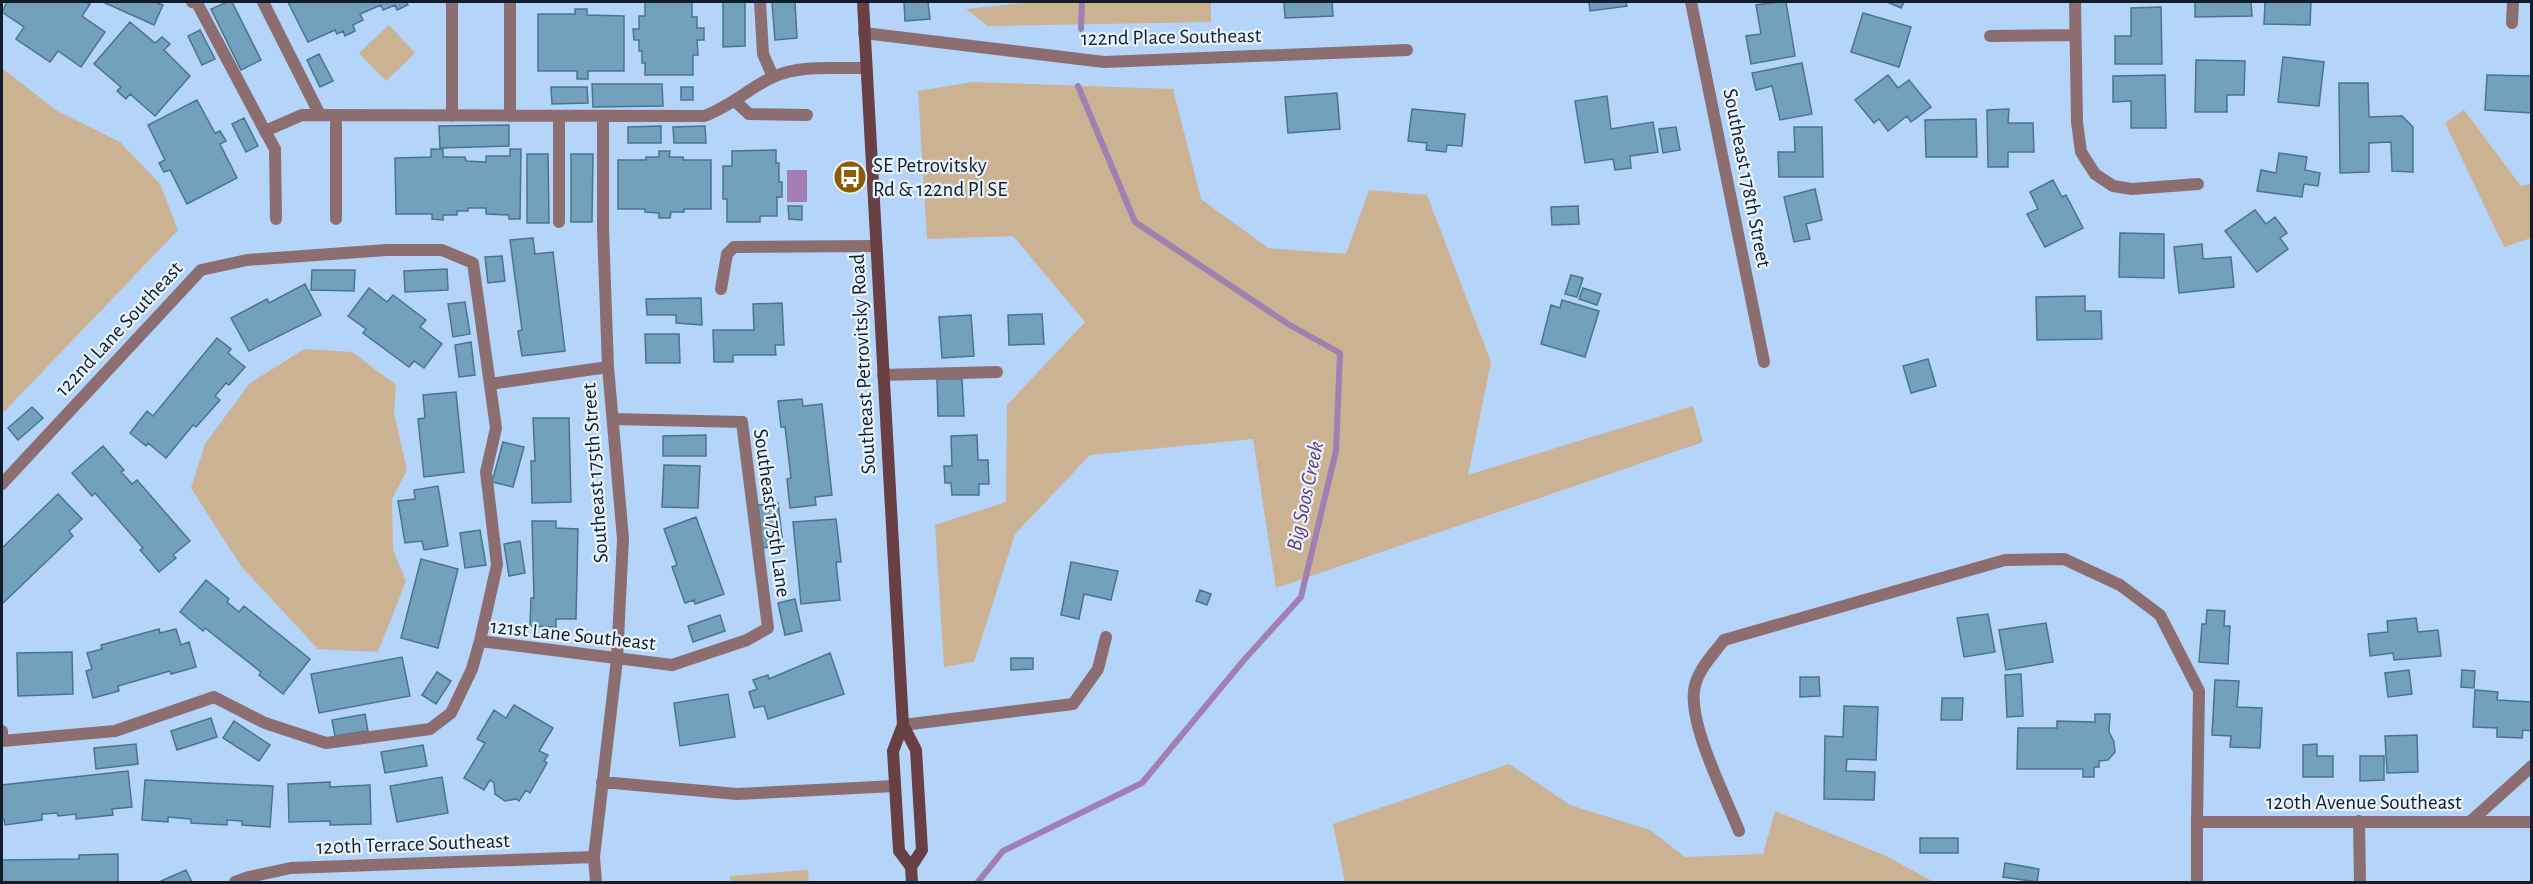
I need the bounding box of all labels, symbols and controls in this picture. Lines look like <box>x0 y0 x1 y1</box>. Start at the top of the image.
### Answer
street label: 122nd Place Southeast <box>1081 25 1262 49</box>
street label: Southeast 178th Street <box>1719 87 1775 270</box>
place label: SE Petrovitsky Rd & 122nd Pl SE <box>873 155 1007 200</box>
bus stop icon: SE Petrovitsky Rd & 122nd Pl SE <box>832 159 868 195</box>
street label: Southeast Petrovitsky Road <box>847 253 879 475</box>
street label: 122nd Lane Southeast <box>51 257 187 400</box>
street label: Southeast 175th Street <box>578 382 612 564</box>
street label: Southeast 175th Lane <box>750 427 794 599</box>
water label: Big Soos Creek <box>1283 439 1327 553</box>
street label: 121st Lane Southeast <box>489 616 657 654</box>
street label: 120th Avenue Southeast <box>2266 792 2462 813</box>
street label: 120th Terrace Southeast <box>316 830 510 858</box>

